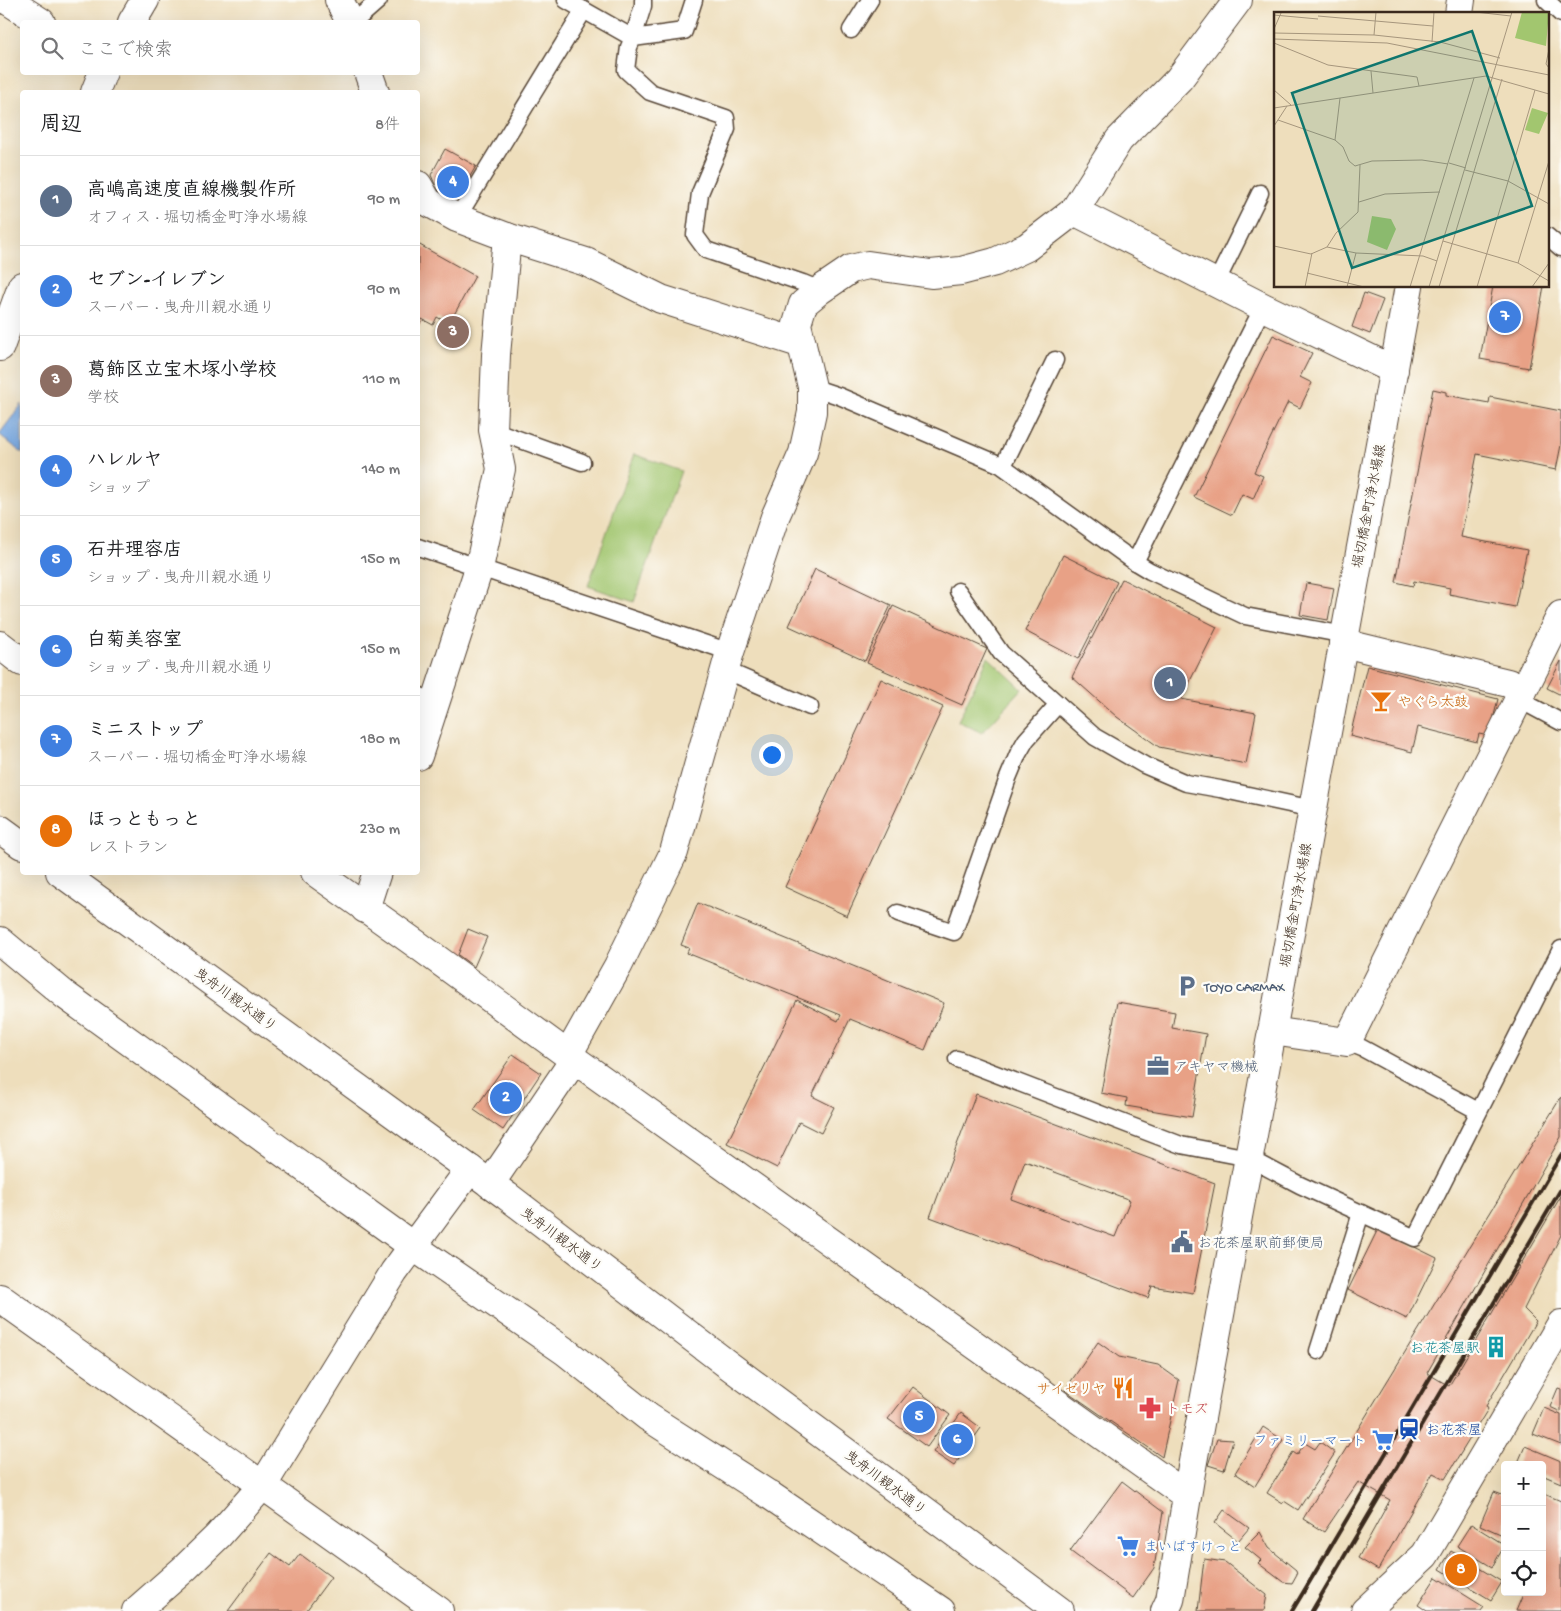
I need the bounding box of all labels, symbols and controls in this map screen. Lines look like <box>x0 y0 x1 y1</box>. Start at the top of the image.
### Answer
inset map <box>1274 12 1548 288</box>
search box <box>20 20 420 75</box>
icon: search <box>38 34 66 62</box>
text: ここで検索 <box>78 40 173 63</box>
text: 周辺 <box>40 114 82 139</box>
text: 8件 <box>375 117 400 136</box>
pin: 4 <box>437 163 469 201</box>
text: 高嶋高速度直線機製作所 <box>87 180 296 203</box>
text: 1 <box>53 191 59 210</box>
text: 90 m <box>368 191 400 210</box>
text: オフィス · 堀切橋金町浄水場線 <box>87 210 308 229</box>
text: セブン-イレブン <box>87 270 226 293</box>
text: 2 <box>52 281 60 300</box>
text: 90 m <box>368 281 400 300</box>
pin: 7 <box>1489 298 1521 336</box>
text: スーパー · 曳舟川親水通り <box>87 300 275 319</box>
pin: 3 <box>437 313 469 351</box>
text: 葛飾区立宝木塚小学校 <box>87 360 277 383</box>
text: 3 <box>52 371 60 390</box>
text: 110 m <box>363 371 400 390</box>
text: 学校 <box>87 390 119 409</box>
street label: 堀切橋金町浄水場線 <box>1350 443 1391 570</box>
text: ハレルヤ <box>87 450 162 473</box>
text: 4 <box>52 461 60 480</box>
text: 140 m <box>362 461 400 480</box>
text: ショップ <box>87 480 150 499</box>
text: 石井理容店 <box>87 540 182 563</box>
text: 5 <box>52 551 60 570</box>
text: 150 m <box>361 551 400 570</box>
text: ショップ · 曳舟川親水通り <box>87 570 275 589</box>
text: 白菊美容室 <box>87 630 182 653</box>
text: 6 <box>52 641 60 660</box>
text: 150 m <box>361 641 400 660</box>
text: ショップ · 曳舟川親水通り <box>87 660 275 679</box>
pin: 1 <box>1154 664 1186 702</box>
bar icon: やぐら太鼓 <box>1368 688 1394 714</box>
place label: やぐら太鼓 <box>1398 695 1468 712</box>
text: ミニストップ <box>87 720 203 743</box>
text: 7 <box>52 731 60 750</box>
text: 180 m <box>361 731 400 750</box>
your location <box>759 742 785 768</box>
text: スーパー · 堀切橋金町浄水場線 <box>87 750 307 769</box>
text: ほっともっと <box>87 810 201 833</box>
text: 8 <box>52 821 60 840</box>
text: 230 m <box>360 821 400 840</box>
text: レストラン <box>87 840 168 859</box>
street label: 堀切橋金町浄水場線 <box>1278 842 1317 969</box>
street label: 曳舟川親水通り <box>190 965 279 1037</box>
parking icon: TOYO CARMAX <box>1174 973 1200 999</box>
place label: TOYO CARMAX <box>1203 980 1285 997</box>
office icon: アキヤマ機械 <box>1145 1053 1171 1079</box>
place label: アキヤマ機械 <box>1174 1060 1258 1077</box>
pin: 2 <box>490 1079 522 1117</box>
street label: 曳舟川親水通り <box>516 1205 605 1277</box>
public building icon: お花茶屋駅前郵便局 <box>1169 1229 1195 1255</box>
place label: お花茶屋駅前郵便局 <box>1198 1236 1324 1253</box>
building icon: お花茶屋駅 <box>1483 1334 1509 1360</box>
place label: お花茶屋駅 <box>1410 1341 1480 1358</box>
restaurant icon: サイゼリヤ <box>1110 1375 1136 1401</box>
place label: サイゼリヤ <box>1037 1382 1106 1399</box>
pharmacy icon: トモズ <box>1137 1395 1163 1421</box>
pin: 5 <box>903 1398 935 1436</box>
place label: トモズ <box>1166 1402 1208 1419</box>
station icon: お花茶屋 <box>1396 1416 1422 1442</box>
pin: 6 <box>941 1421 973 1459</box>
place label: お花茶屋 <box>1426 1423 1482 1440</box>
supermarket icon: ファミリーマート <box>1370 1427 1396 1453</box>
place label: ファミリーマート <box>1254 1434 1366 1451</box>
street label: 曳舟川親水通り <box>840 1448 929 1520</box>
map controls <box>1501 1461 1546 1596</box>
button: + <box>1501 1461 1546 1506</box>
button: − <box>1501 1506 1546 1551</box>
supermarket icon: まいばすけっと <box>1115 1533 1141 1559</box>
place label: まいばすけっと <box>1144 1540 1242 1557</box>
pin: 8 <box>1445 1551 1477 1589</box>
button: locate <box>1501 1551 1546 1596</box>

